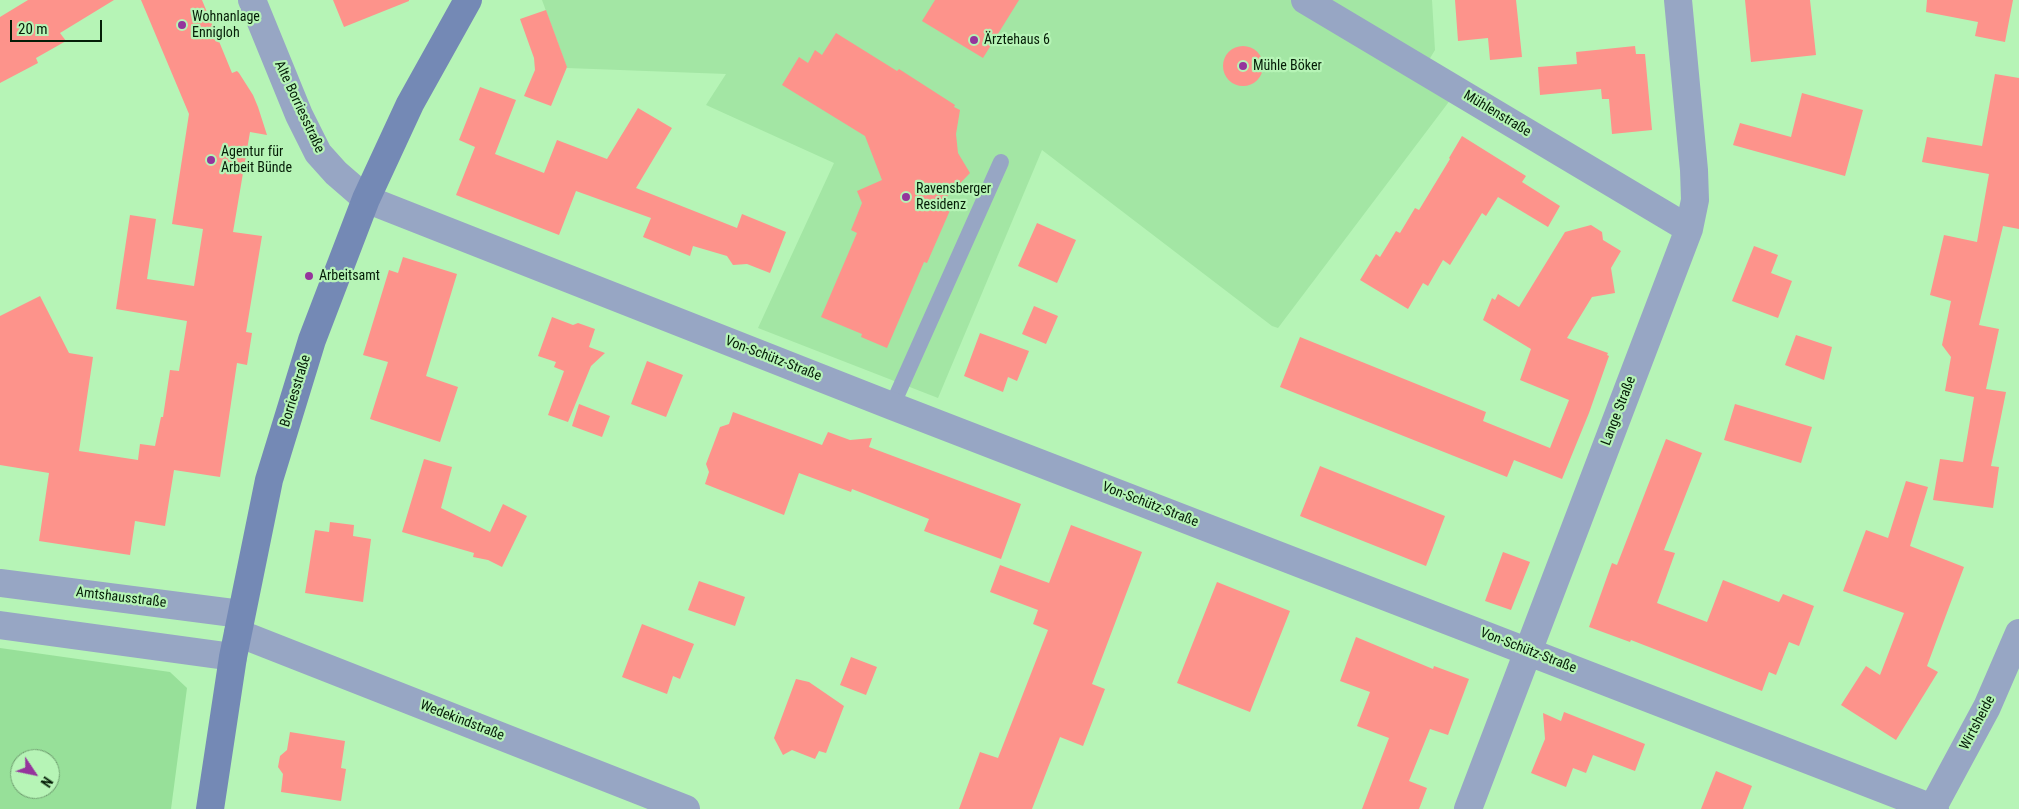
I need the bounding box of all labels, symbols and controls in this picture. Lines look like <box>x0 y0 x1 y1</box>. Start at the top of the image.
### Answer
place label: Wohnanlage Ennigloh <box>192 9 260 41</box>
scale bar <box>12 10 105 42</box>
marker: Wohnanlage Ennigloh <box>176 19 188 31</box>
text: 20 m <box>18 20 48 38</box>
place label: Ärztehaus 6 <box>984 32 1050 48</box>
marker: Ärztehaus 6 <box>968 34 980 46</box>
street label: Alte Borriesstraße <box>270 58 328 156</box>
place label: Mühle Böker <box>1253 58 1322 74</box>
marker: Mühle Böker <box>1237 60 1249 72</box>
street label: Mühlenstraße <box>1460 87 1534 141</box>
place label: Agentur für Arbeit Bünde <box>221 144 292 176</box>
marker: Agentur für Arbeit Bünde <box>205 154 217 166</box>
place label: Ravensberger Residenz <box>916 181 991 213</box>
marker: Ravensberger Residenz <box>900 191 912 203</box>
place label: Arbeitsamt <box>319 268 380 284</box>
marker: Arbeitsamt <box>303 270 315 282</box>
street label: Von-Schütz-Straße <box>722 333 824 385</box>
street label: Borriesstraße <box>277 353 315 429</box>
street label: Lange Straße <box>1598 374 1640 448</box>
street label: Von-Schütz-Straße <box>1099 479 1201 531</box>
street label: Amtshausstraße <box>75 584 167 612</box>
street label: Von-Schütz-Straße <box>1477 625 1579 677</box>
street label: Wirtsheide <box>1957 693 1999 753</box>
street label: Wedekindstraße <box>418 697 506 745</box>
north arrow <box>10 749 60 799</box>
text: N <box>38 774 56 790</box>

